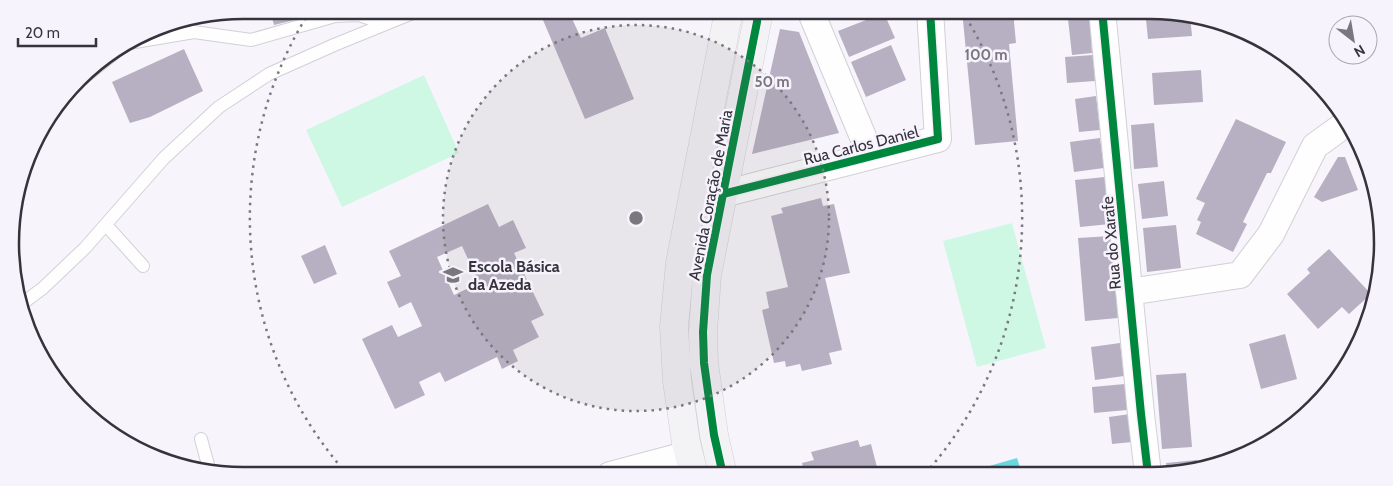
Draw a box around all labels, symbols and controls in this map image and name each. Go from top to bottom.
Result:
scale bar [18,15,95,47]
north arrow [1328,15,1378,65]
text: 20 m [25,24,60,42]
text: N [1351,41,1369,61]
text: 100 m [964,46,1008,64]
text: 50 m [754,73,790,91]
street label: Avenida Coração de Maria [685,108,736,282]
street label: Rua Carlos Daniel [802,122,921,169]
street label: Rua do Xarafe [1098,196,1125,290]
centre of rings [627,209,645,227]
place label: Escola Básica da Azeda [468,257,560,294]
school or university icon: Escola Básica da Azeda [442,264,464,286]

